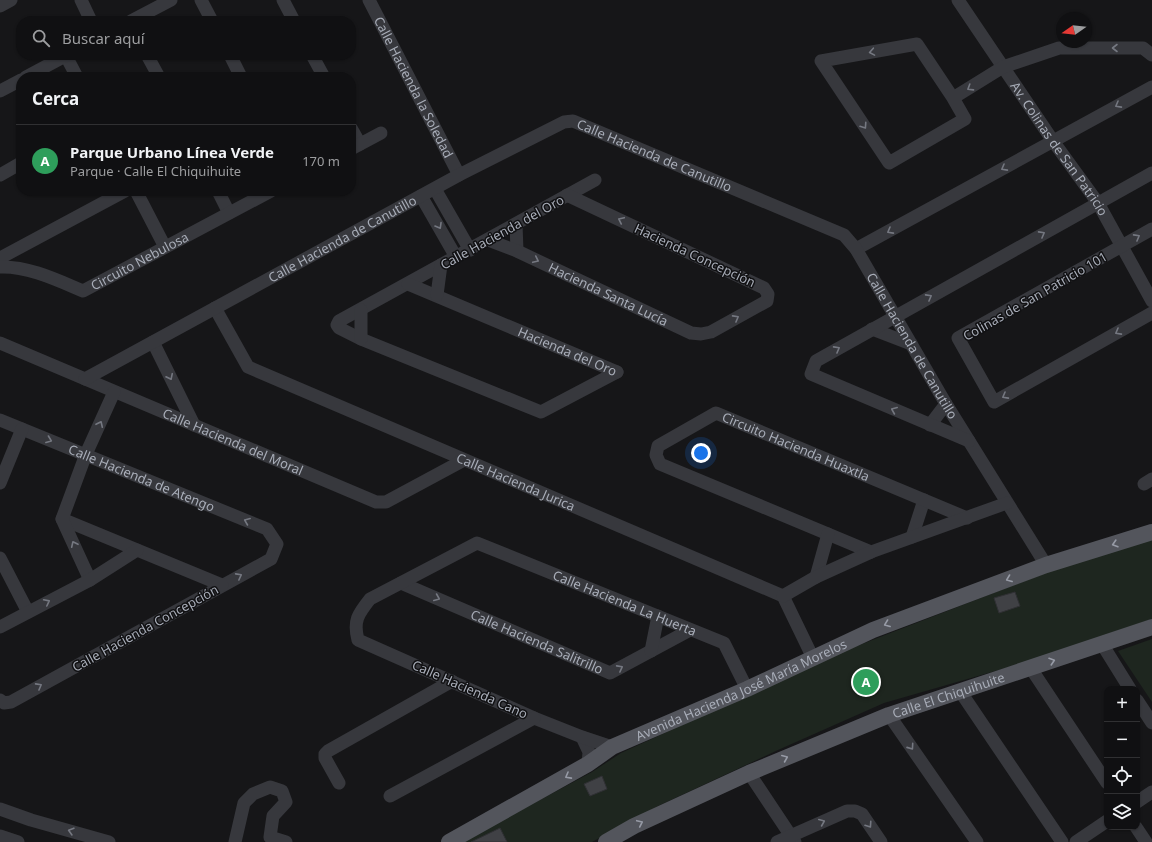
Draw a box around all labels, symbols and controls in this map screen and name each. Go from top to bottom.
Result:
north arrow [1056,12,1092,48]
street label: Calle Hacienda la Soledad [370,13,458,161]
search box [16,16,356,60]
icon: search [30,27,52,49]
text: Buscar aquí [62,28,145,48]
one-way arrow [1112,44,1118,52]
one-way arrow [869,47,875,56]
street label: Av. Colinas de San Patricio [1006,78,1112,219]
one-way arrow [967,83,974,90]
text: Cerca [32,87,79,110]
one-way arrow [1115,101,1122,108]
street label: Calle Hacienda de Canutillo [574,115,735,196]
one-way arrow [859,121,866,128]
text: Parque Urbano Línea Verde [70,142,274,162]
text: A [41,152,50,170]
text: 170 m [302,152,340,170]
text: Parque · Calle El Chiquihuite [70,162,241,180]
one-way arrow [1001,163,1008,171]
street label: Calle Hacienda del Oro [437,190,567,273]
street label: Calle Hacienda de Canutillo [265,191,420,286]
one-way arrow [618,217,625,225]
street label: Hacienda Concepción [632,219,758,291]
one-way arrow [434,222,441,229]
one-way arrow [887,226,894,233]
street label: Circuito Nebulosa [87,228,191,294]
one-way arrow [1038,232,1045,239]
one-way arrow [1133,234,1140,242]
street label: Colinas de San Patricio 101 [959,247,1111,345]
one-way arrow [532,255,540,263]
street label: Hacienda Santa Lucía [546,258,671,330]
street label: Calle Hacienda de Canutillo [863,269,962,422]
one-way arrow [924,295,932,302]
one-way arrow [732,315,739,322]
street label: Hacienda del Oro [515,322,620,380]
one-way arrow [1115,328,1122,335]
one-way arrow [833,346,840,353]
one-way arrow [165,373,173,380]
one-way arrow [1002,391,1009,398]
street label: Calle Hacienda del Moral [160,404,306,479]
one-way arrow [891,406,898,414]
street label: Circuito Hacienda Huaxtla [719,408,872,485]
one-way arrow [95,421,103,428]
one-way arrow [45,435,52,443]
street label: Calle Hacienda de Atengo [66,440,218,516]
your location [691,443,711,463]
street label: Calle Hacienda Jurica [454,448,578,515]
one-way arrow [244,517,251,525]
one-way arrow [1111,539,1118,548]
one-way arrow [71,541,79,549]
street label: Calle Hacienda La Huerta [550,566,699,640]
one-way arrow [235,574,242,581]
one-way arrow [1006,574,1013,582]
street label: Calle Hacienda Concepción [69,580,221,676]
one-way arrow [434,594,441,602]
one-way arrow [43,599,50,607]
street label: Calle Hacienda Salitrillo [468,605,606,678]
one-way arrow [884,620,891,628]
street label: Avenida Hacienda José María Morelos [633,635,850,745]
street label: Calle Hacienda Cano [409,655,531,723]
one-way arrow [1048,657,1055,665]
one-way arrow [616,665,623,672]
pin: A [853,667,879,697]
street label: Calle El Chiquihuite [890,668,1007,722]
one-way arrow [35,684,42,691]
map controls [1104,686,1140,830]
button: + [1104,686,1140,722]
button: − [1104,722,1140,758]
one-way arrow [906,743,914,750]
one-way arrow [780,755,788,763]
button: locate [1104,758,1140,794]
one-way arrow [565,771,572,778]
button: layers [1104,794,1140,830]
one-way arrow [819,818,826,826]
one-way arrow [636,820,644,828]
one-way arrow [865,820,872,827]
one-way arrow [68,828,74,836]

